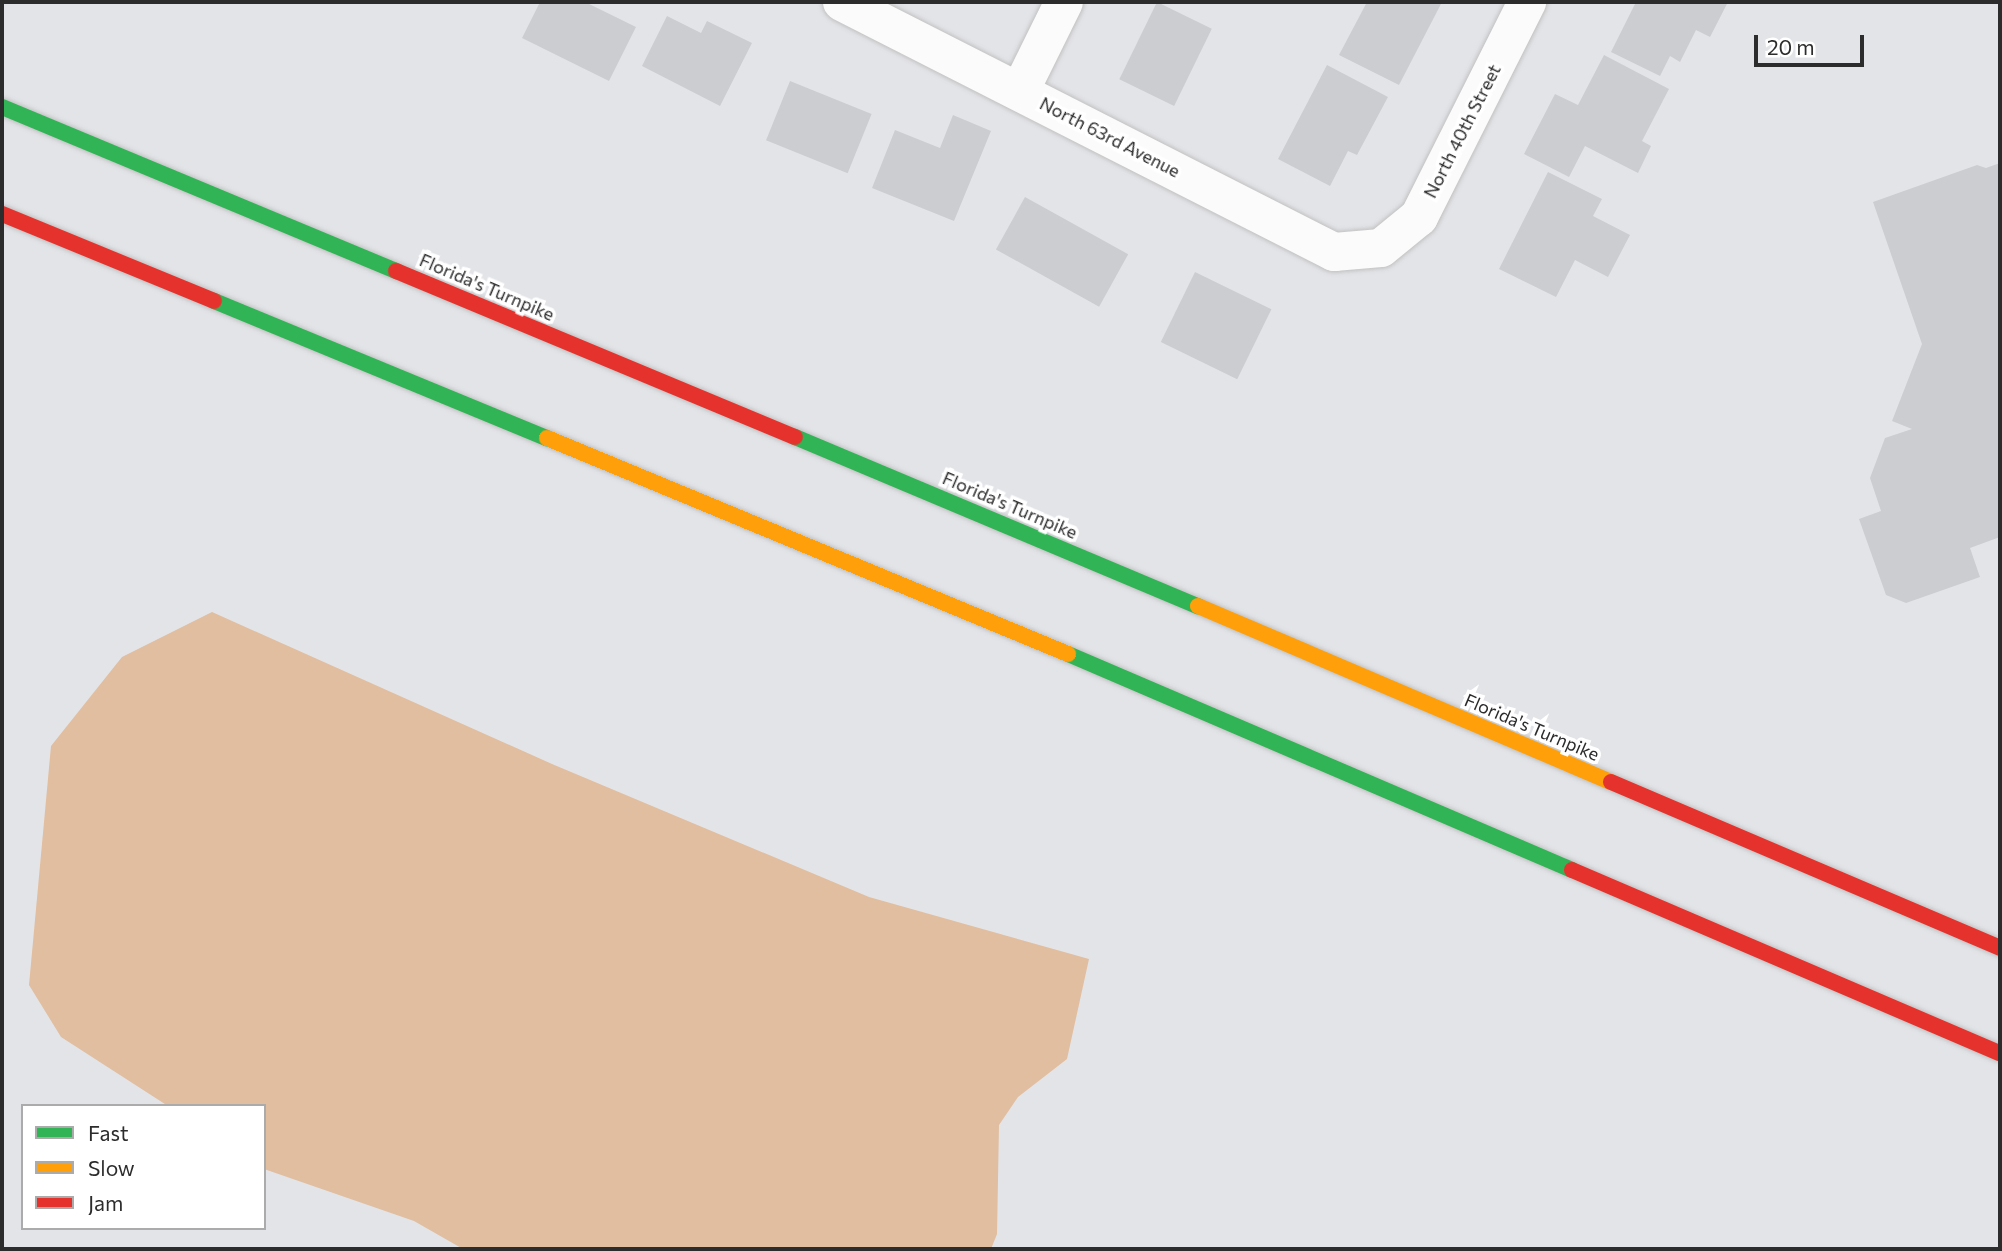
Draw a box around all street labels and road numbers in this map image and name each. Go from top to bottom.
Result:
street label: North 40th Street [1419,61,1505,201]
street label: North 63rd Avenue [1036,92,1184,182]
street label: Florida's Turnpike [416,249,558,325]
street label: Florida's Turnpike [939,467,1081,543]
street label: Florida's Turnpike [1461,689,1603,765]

